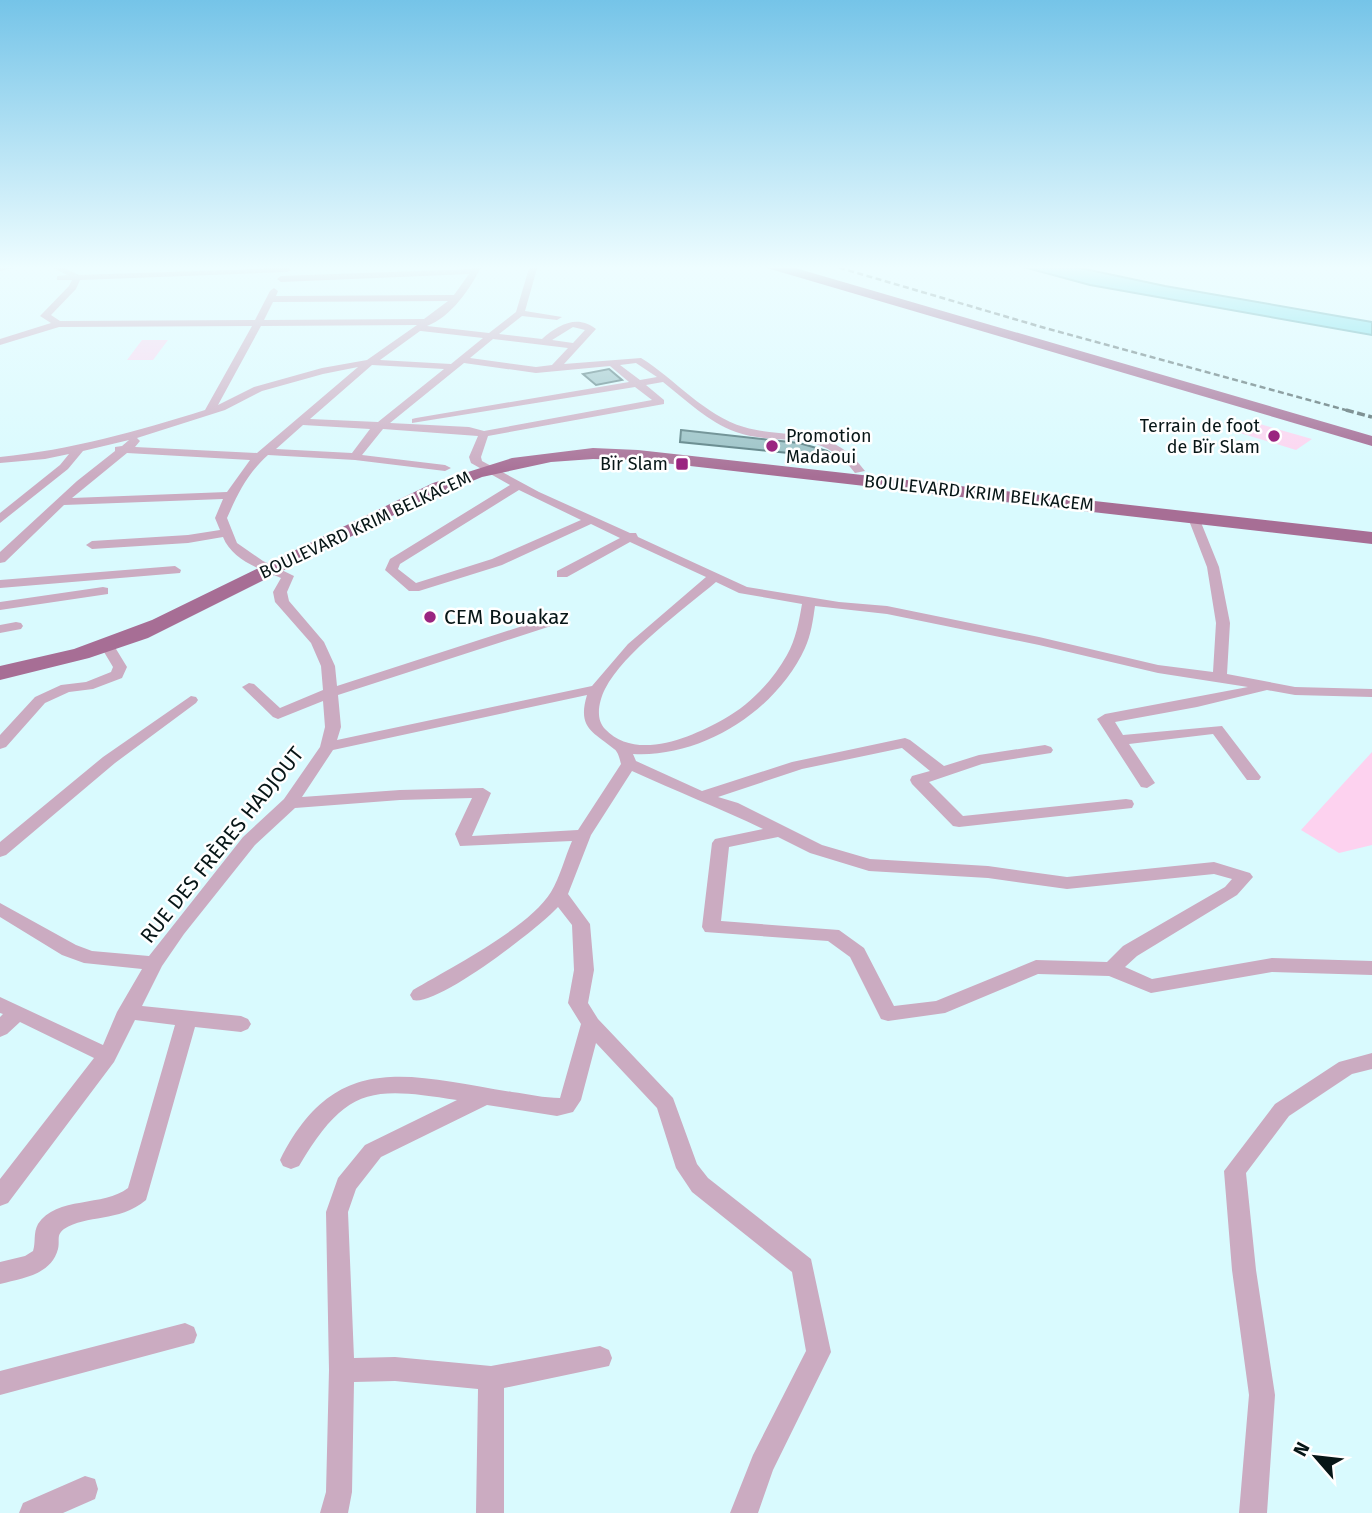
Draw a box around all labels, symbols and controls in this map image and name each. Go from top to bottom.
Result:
place label: Terrain de foot de Bïr Slam [1140,415,1260,458]
place label: Promotion Madaoui [786,425,872,468]
marker: Terrain de foot de Bïr Slam [1266,428,1282,444]
marker: Promotion Madaoui [764,438,780,454]
place label: Bïr Slam [600,453,668,475]
marker: Bïr Slam [674,456,690,472]
street label: BOULEVARD KRIM BELKACEM [256,466,474,584]
street label: BOULEVARD KRIM BELKACEM [863,470,1095,516]
place label: CEM Bouakaz [444,604,569,630]
marker: CEM Bouakaz [422,609,438,625]
street label: RUE DES FRÈRES HADJOUT [135,741,309,948]
north arrow [1281,1422,1351,1492]
text: N [1288,1438,1315,1460]

